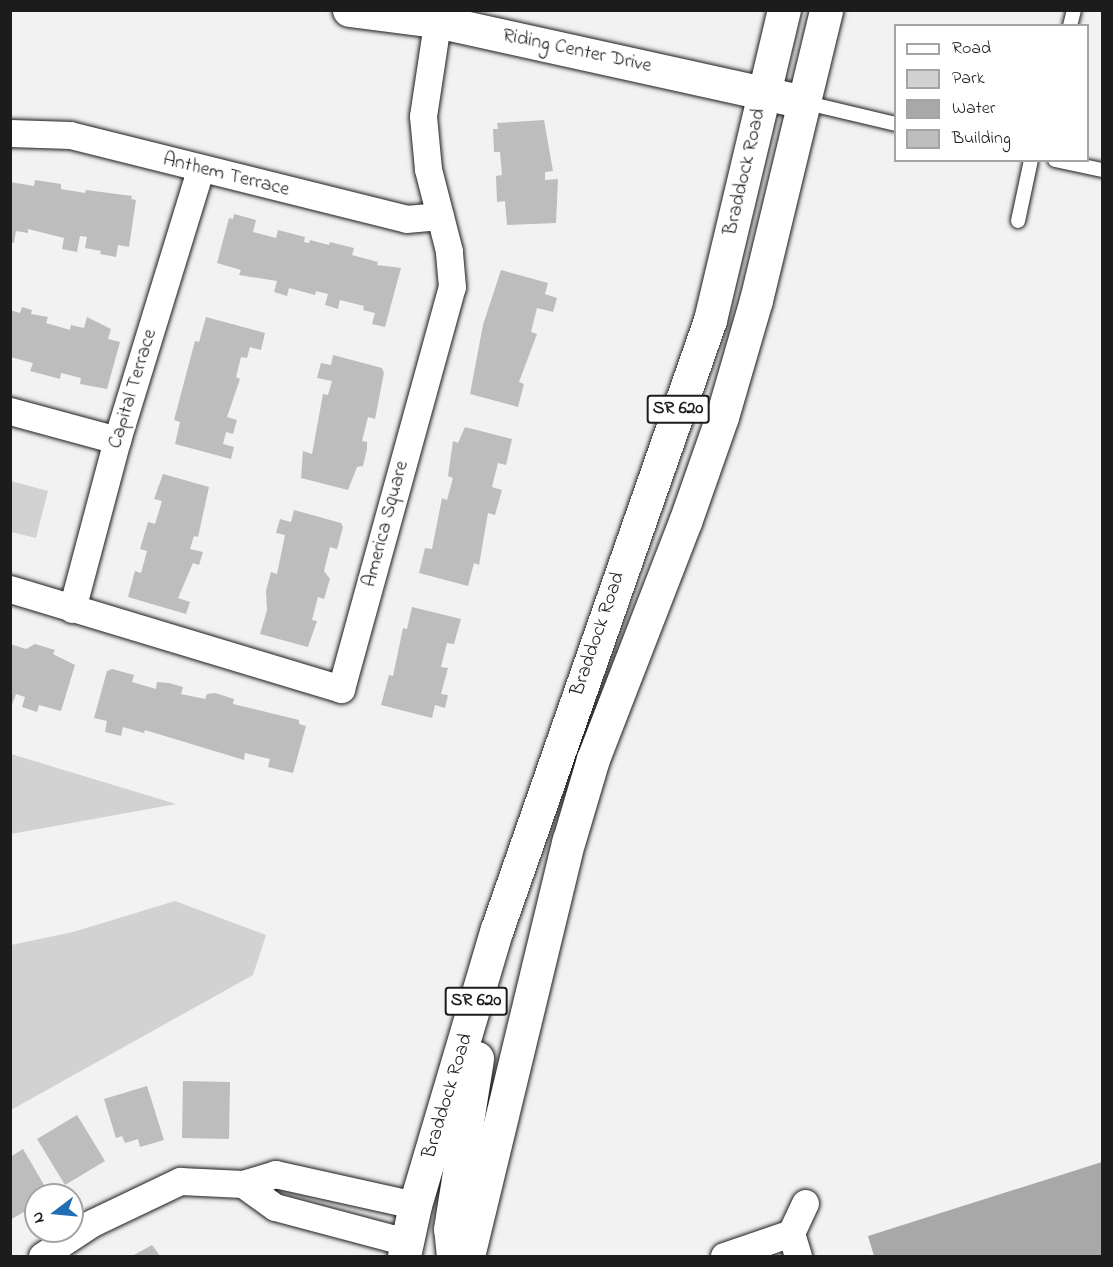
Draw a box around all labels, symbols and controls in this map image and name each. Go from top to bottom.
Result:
street label: Riding Center Drive [500,23,654,79]
legend [894,24,1089,162]
text: Road [952,36,991,62]
text: Park [952,66,985,92]
text: Water [952,96,995,122]
street label: Braddock Road [719,106,771,238]
text: Building [952,126,1011,152]
street label: Anthem Terrace [160,148,292,202]
street label: Capital Terrace [103,326,163,452]
road number: SR 620 [646,394,710,424]
street label: America Square [358,458,414,590]
street label: Braddock Road [566,569,630,699]
road number: SR 620 [444,986,508,1016]
street label: Braddock Road [418,1031,478,1161]
north arrow [24,1183,84,1243]
text: N [26,1209,52,1226]

